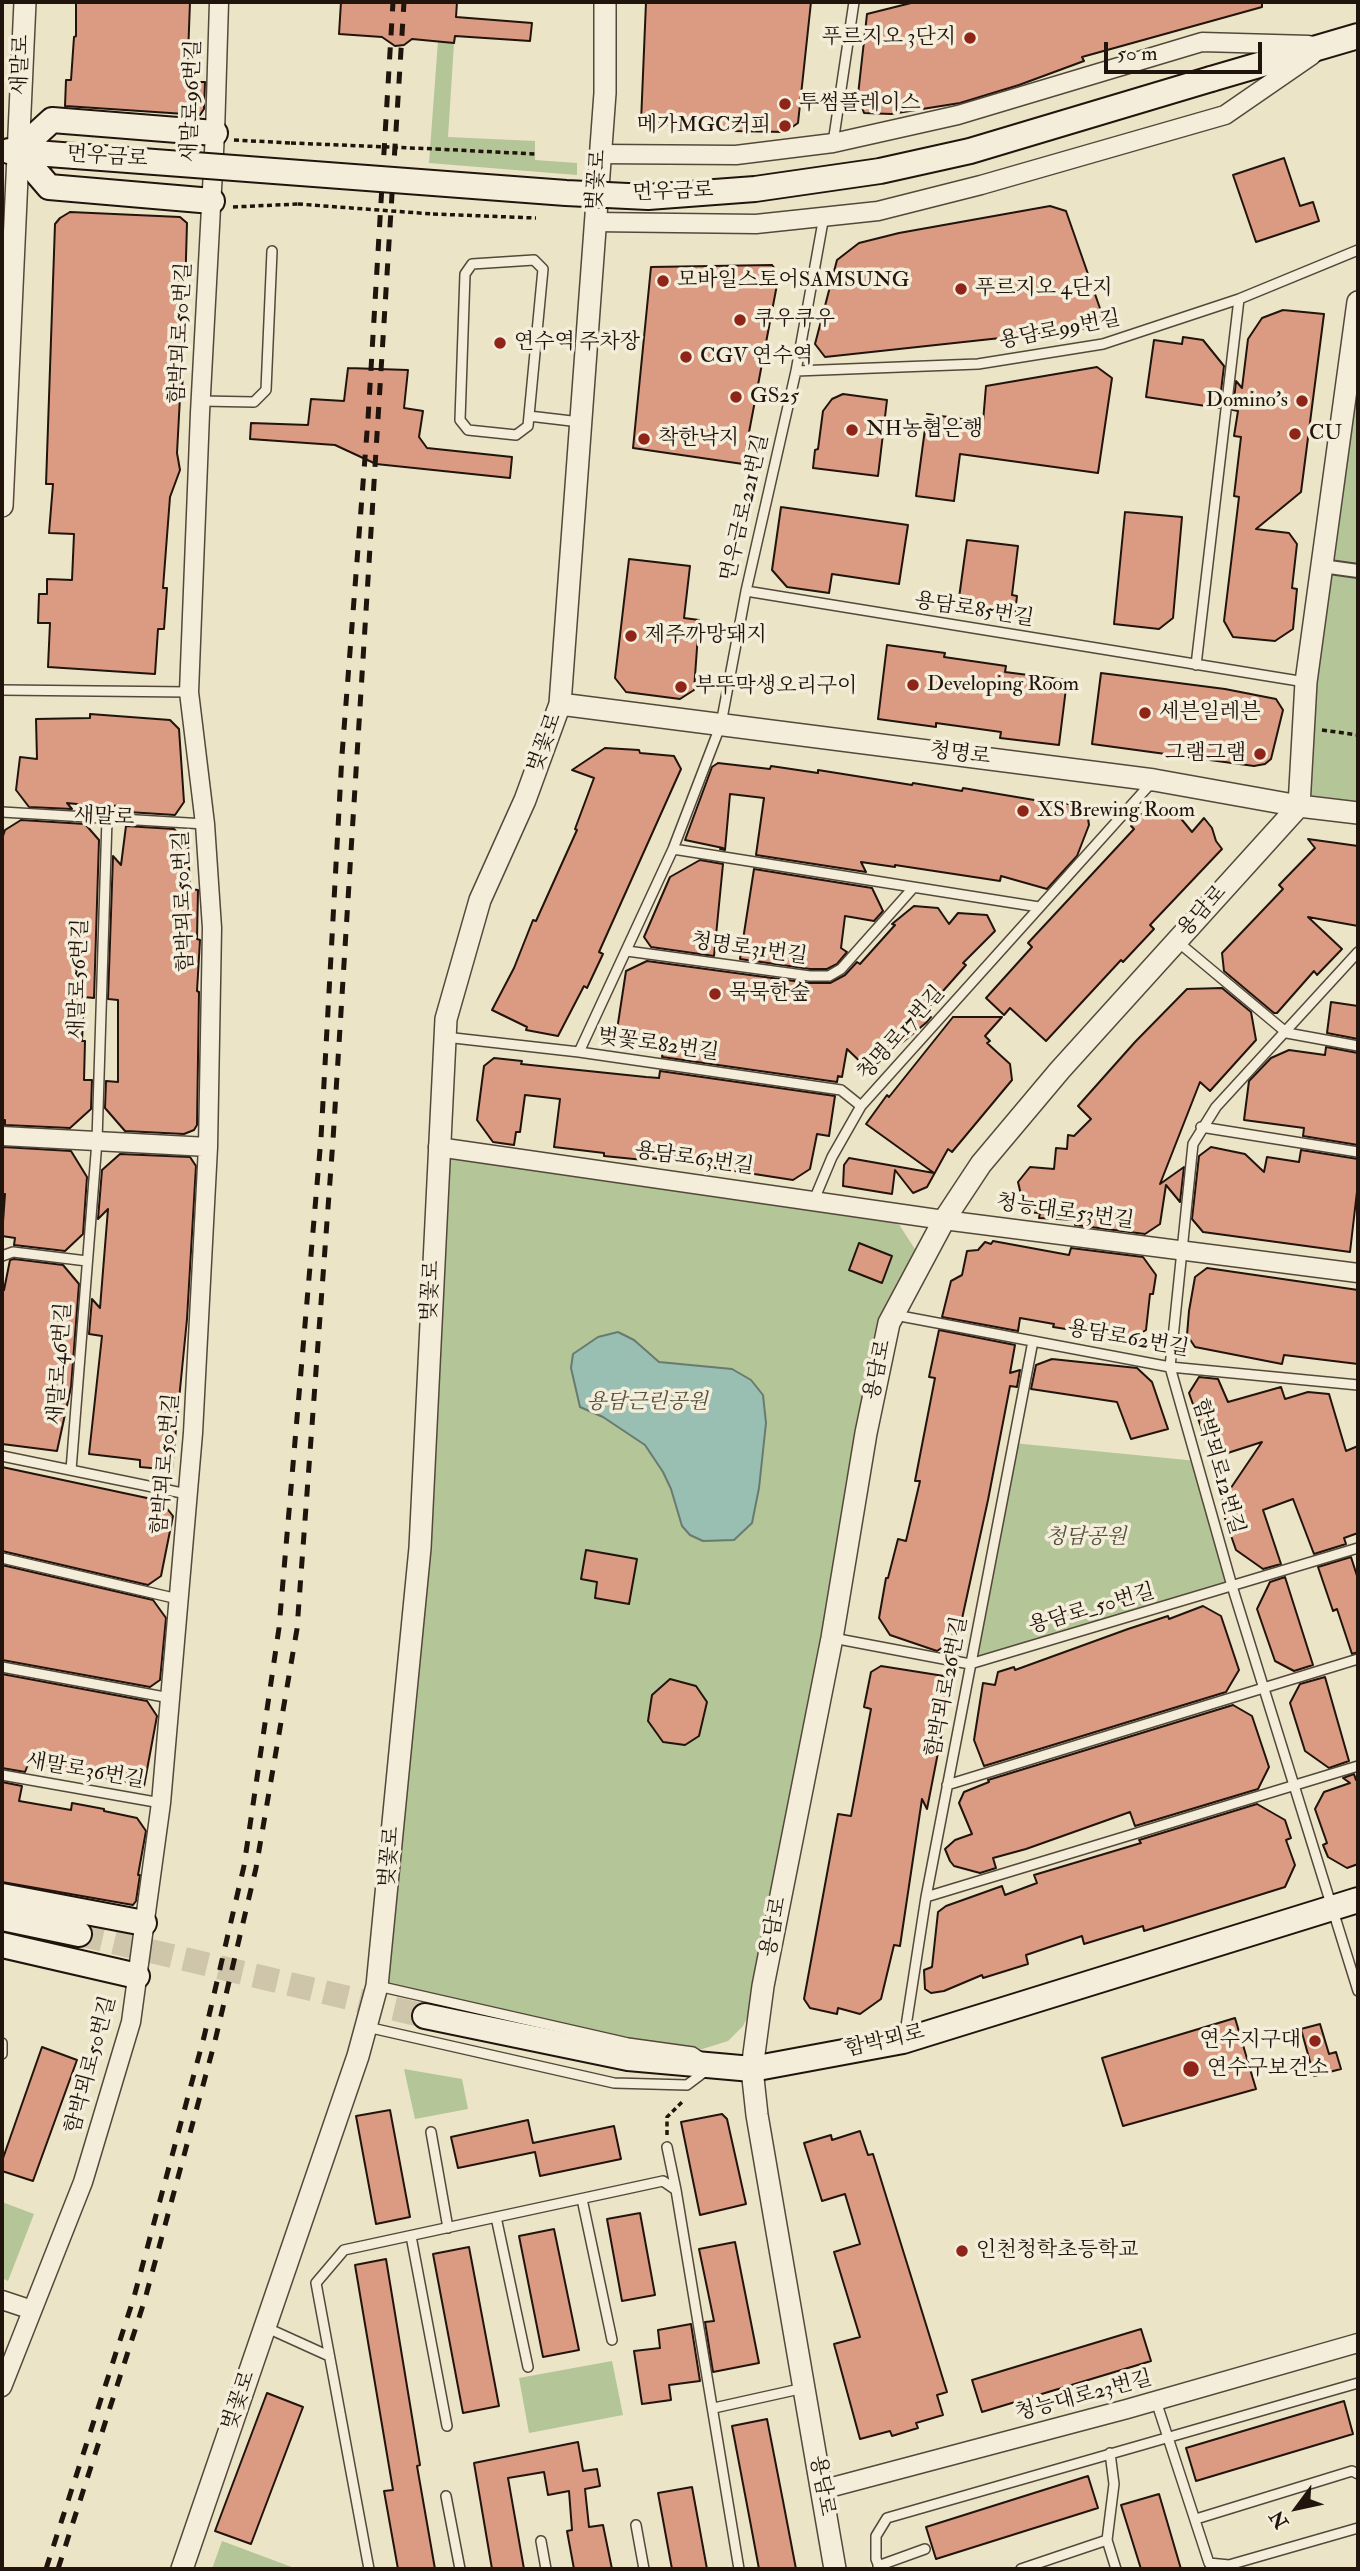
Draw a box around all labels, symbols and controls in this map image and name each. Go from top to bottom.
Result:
place label: 푸르지오 3단지 [822,25,956,51]
scale bar [1108,28,1266,72]
marker: 푸르지오 3단지 [962,30,978,46]
street label: 새말로 [8,34,36,96]
street label: 새말로96번길 [178,39,208,163]
text: 50 m [1117,40,1158,67]
place label: 투썸플레이스 [799,91,921,117]
marker: 투썸플레이스 [777,96,793,112]
place label: 메가MGC커피 [637,113,771,139]
marker: 메가MGC커피 [777,118,793,134]
street label: 먼우금로 [66,143,148,173]
street label: 벚꽃로 [583,149,613,211]
street label: 먼우금로 [632,179,714,207]
street label: 함박뫼로50번길 [166,262,198,404]
place label: 모바일스토어SAMSUNG [677,268,910,294]
marker: 모바일스토어SAMSUNG [655,273,671,289]
place label: 푸르지오 4단지 [975,276,1112,302]
marker: 푸르지오 4단지 [953,281,969,297]
place label: 쿠우쿠우 [754,307,835,333]
street label: 용담로99번길 [997,307,1123,355]
marker: 쿠우쿠우 [732,312,748,328]
place label: 연수역 주차장 [514,330,640,356]
marker: 연수역 주차장 [492,335,508,351]
place label: CGV 연수역 [700,344,813,370]
marker: CGV 연수역 [678,349,694,365]
place label: GS25 [750,384,799,410]
place label: Domino's [1206,388,1288,414]
marker: GS25 [728,389,744,405]
marker: Domino's [1294,393,1310,409]
place label: NH농협은행 [866,417,983,443]
place label: CU [1309,421,1342,447]
marker: NH농협은행 [844,422,860,438]
place label: 착한낙지 [658,426,739,452]
marker: CU [1287,426,1303,442]
marker: 착한낙지 [636,431,652,447]
street label: 먼우금로221번길 [717,432,775,584]
street label: 용담로85번길 [913,589,1035,633]
place label: 제주까망돼지 [645,623,767,649]
marker: 제주까망돼지 [623,628,639,644]
place label: Developing Room [927,672,1079,698]
place label: 부뚜막생오리구이 [695,674,857,700]
marker: Developing Room [905,677,921,693]
marker: 부뚜막생오리구이 [673,679,689,695]
place label: 세븐일레븐 [1159,700,1260,726]
marker: 세븐일레븐 [1137,705,1153,721]
street label: 벚꽃로 [524,710,568,776]
street label: 청명로 [928,739,992,771]
place label: 그램그램 [1165,741,1246,767]
marker: 그램그램 [1252,746,1268,762]
place label: XS Brewing Room [1037,798,1195,824]
marker: XS Brewing Room [1015,803,1031,819]
street label: 새말로 [73,804,135,832]
street label: 함박뫼로50번길 [170,830,200,972]
street label: 용담로 [1173,881,1233,943]
street label: 새말로56번길 [65,918,95,1040]
street label: 청명로31번길 [689,929,809,971]
place label: 묵묵한숲 [729,981,810,1007]
street label: 청명로17번길 [853,982,951,1086]
marker: 묵묵한숲 [707,986,723,1002]
street label: 벚꽃로82번길 [596,1025,720,1067]
street label: 용담로63번길 [633,1139,755,1181]
street label: 청능대로53번길 [994,1191,1136,1235]
street label: 벚꽃로 [418,1260,446,1322]
street label: 새말로46번길 [44,1302,78,1426]
street label: 용담로62번길 [1065,1317,1191,1363]
street label: 용담로 [860,1338,898,1402]
park label: 용담근린공원 [586,1390,708,1416]
street label: 함박뫼로50번길 [148,1392,186,1536]
street label: 함박뫼로12번길 [1186,1396,1248,1538]
park label: 청담공원 [1045,1525,1127,1551]
street label: 용담로_50번길 [1026,1580,1158,1640]
street label: 함박뫼로26번길 [922,1614,974,1760]
street label: 새말로36번길 [24,1749,146,1795]
street label: 벚꽃로 [376,1826,406,1888]
street label: 용담로 [757,1895,793,1959]
street label: 함박뫼로50번길 [62,1993,122,2137]
street label: 함박뫼로 [843,2021,927,2063]
place label: 연수지구대 [1200,2028,1301,2054]
marker: 연수지구대 [1307,2033,1323,2049]
place label: 연수구보건소 [1207,2056,1329,2082]
marker: 연수구보건소 [1181,2059,1201,2079]
place label: 인천청학초등학교 [976,2238,1138,2264]
marker: 인천청학초등학교 [954,2243,970,2259]
street label: 청능대로23번길 [1013,2367,1155,2427]
street label: 벚꽃로 [218,2368,262,2434]
street label: 용담로 [803,2454,839,2518]
north arrow [1262,2473,1332,2543]
text: N [1265,2506,1294,2533]

